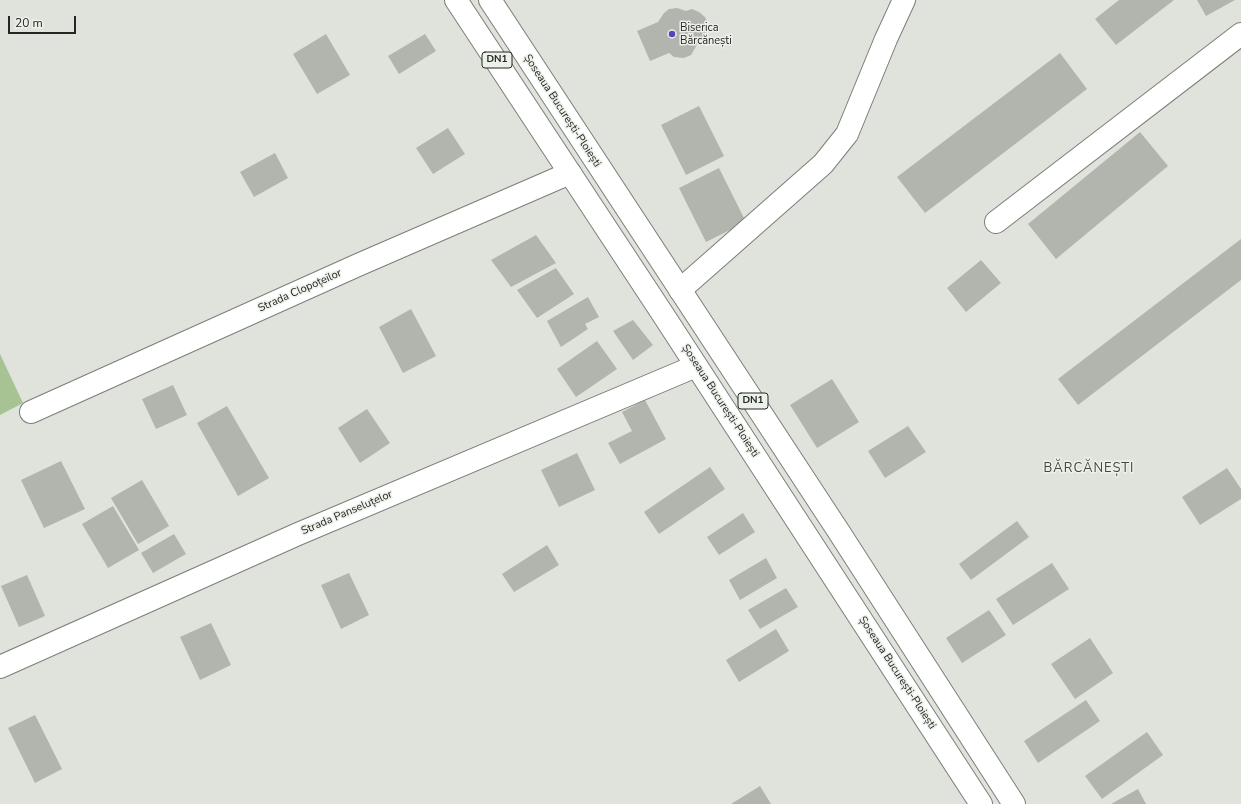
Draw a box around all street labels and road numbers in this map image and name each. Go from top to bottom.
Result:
road number: DN1 [482,52,512,68]
street label: Șoseaua București-Ploiești [521,52,603,170]
street label: Strada Clopoțeilor [256,267,344,315]
street label: Șoseaua București-Ploiești [679,342,761,460]
road number: DN1 [738,393,768,409]
street label: Strada Panseluțelor [299,488,395,538]
street label: Șoseaua București-Ploiești [856,614,938,732]

